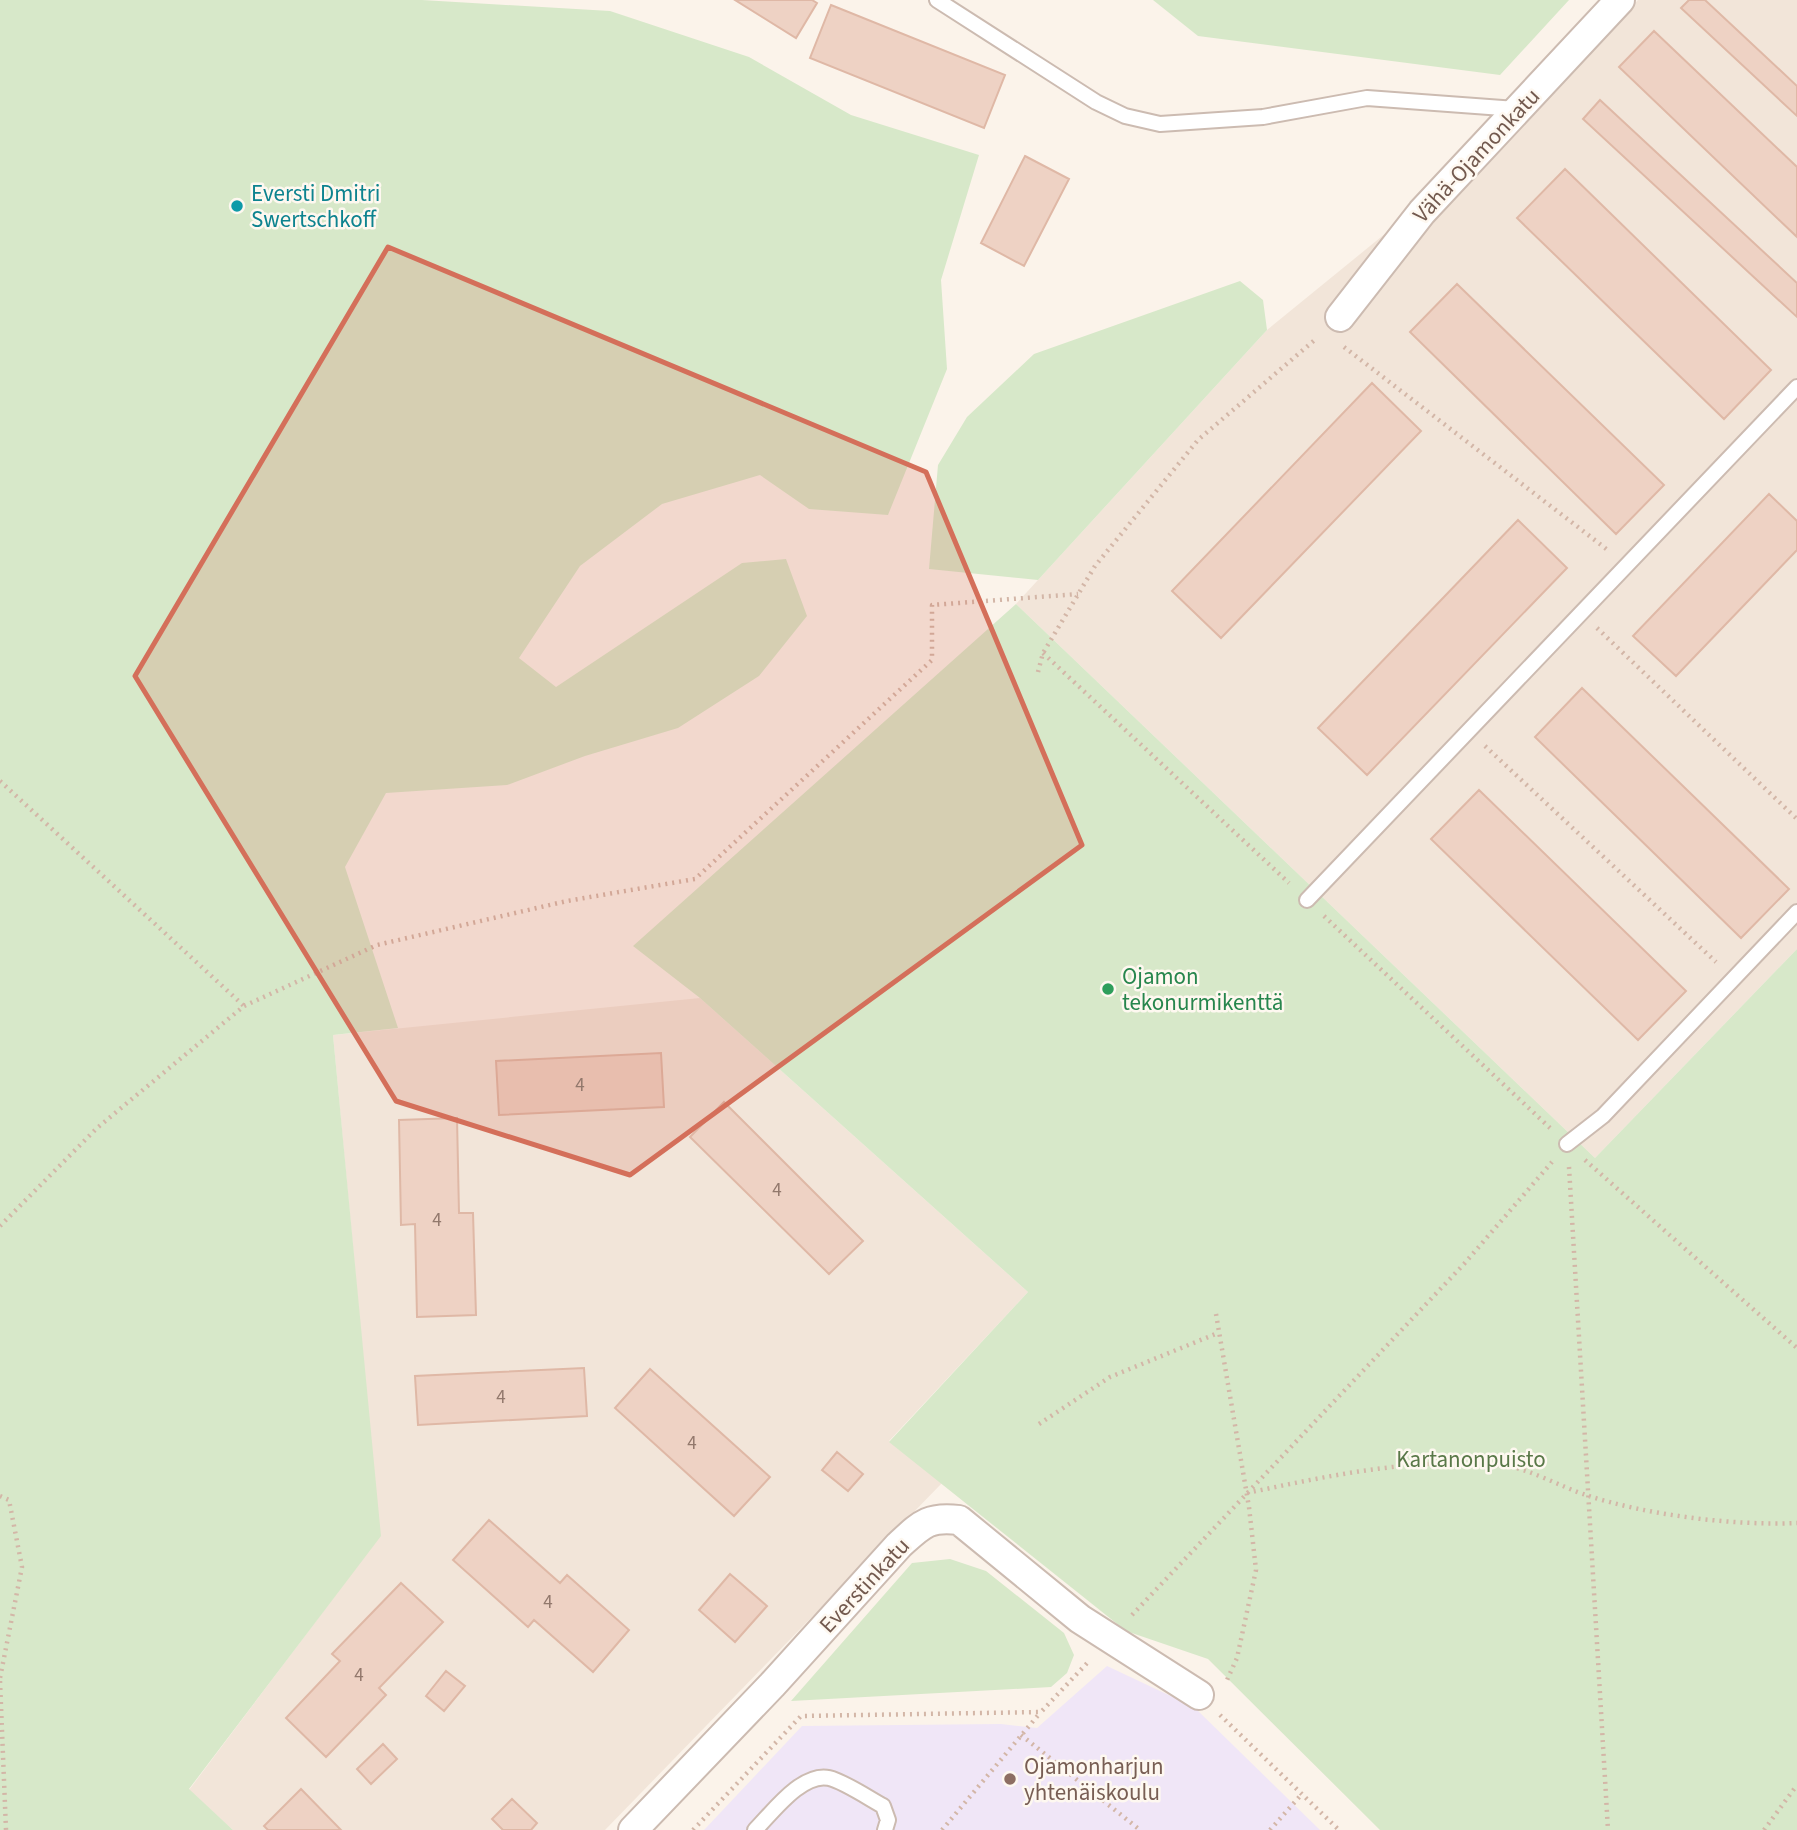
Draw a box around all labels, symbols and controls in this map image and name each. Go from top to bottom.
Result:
street label: Vähä-Ojamonkatu [1405,81,1548,230]
place label: Eversti Dmitri Swertschkoff [251,177,380,236]
marker: Eversti Dmitri Swertschkoff [229,198,245,214]
place label: Ojamon tekonurmikenttä [1122,960,1283,1019]
marker: Ojamon tekonurmikenttä [1100,981,1116,997]
house number: 4 [575,1072,585,1099]
house number: 4 [772,1177,782,1204]
house number: 4 [432,1207,442,1234]
house number: 4 [496,1384,506,1411]
house number: 4 [687,1430,697,1457]
park label: Kartanonpuisto [1396,1443,1546,1476]
street label: Everstinkatu [811,1530,917,1640]
house number: 4 [543,1589,553,1616]
house number: 4 [354,1662,364,1689]
place label: Ojamonharjun yhtenäiskoulu [1024,1750,1164,1809]
marker: Ojamonharjun yhtenäiskoulu [1002,1771,1018,1787]

